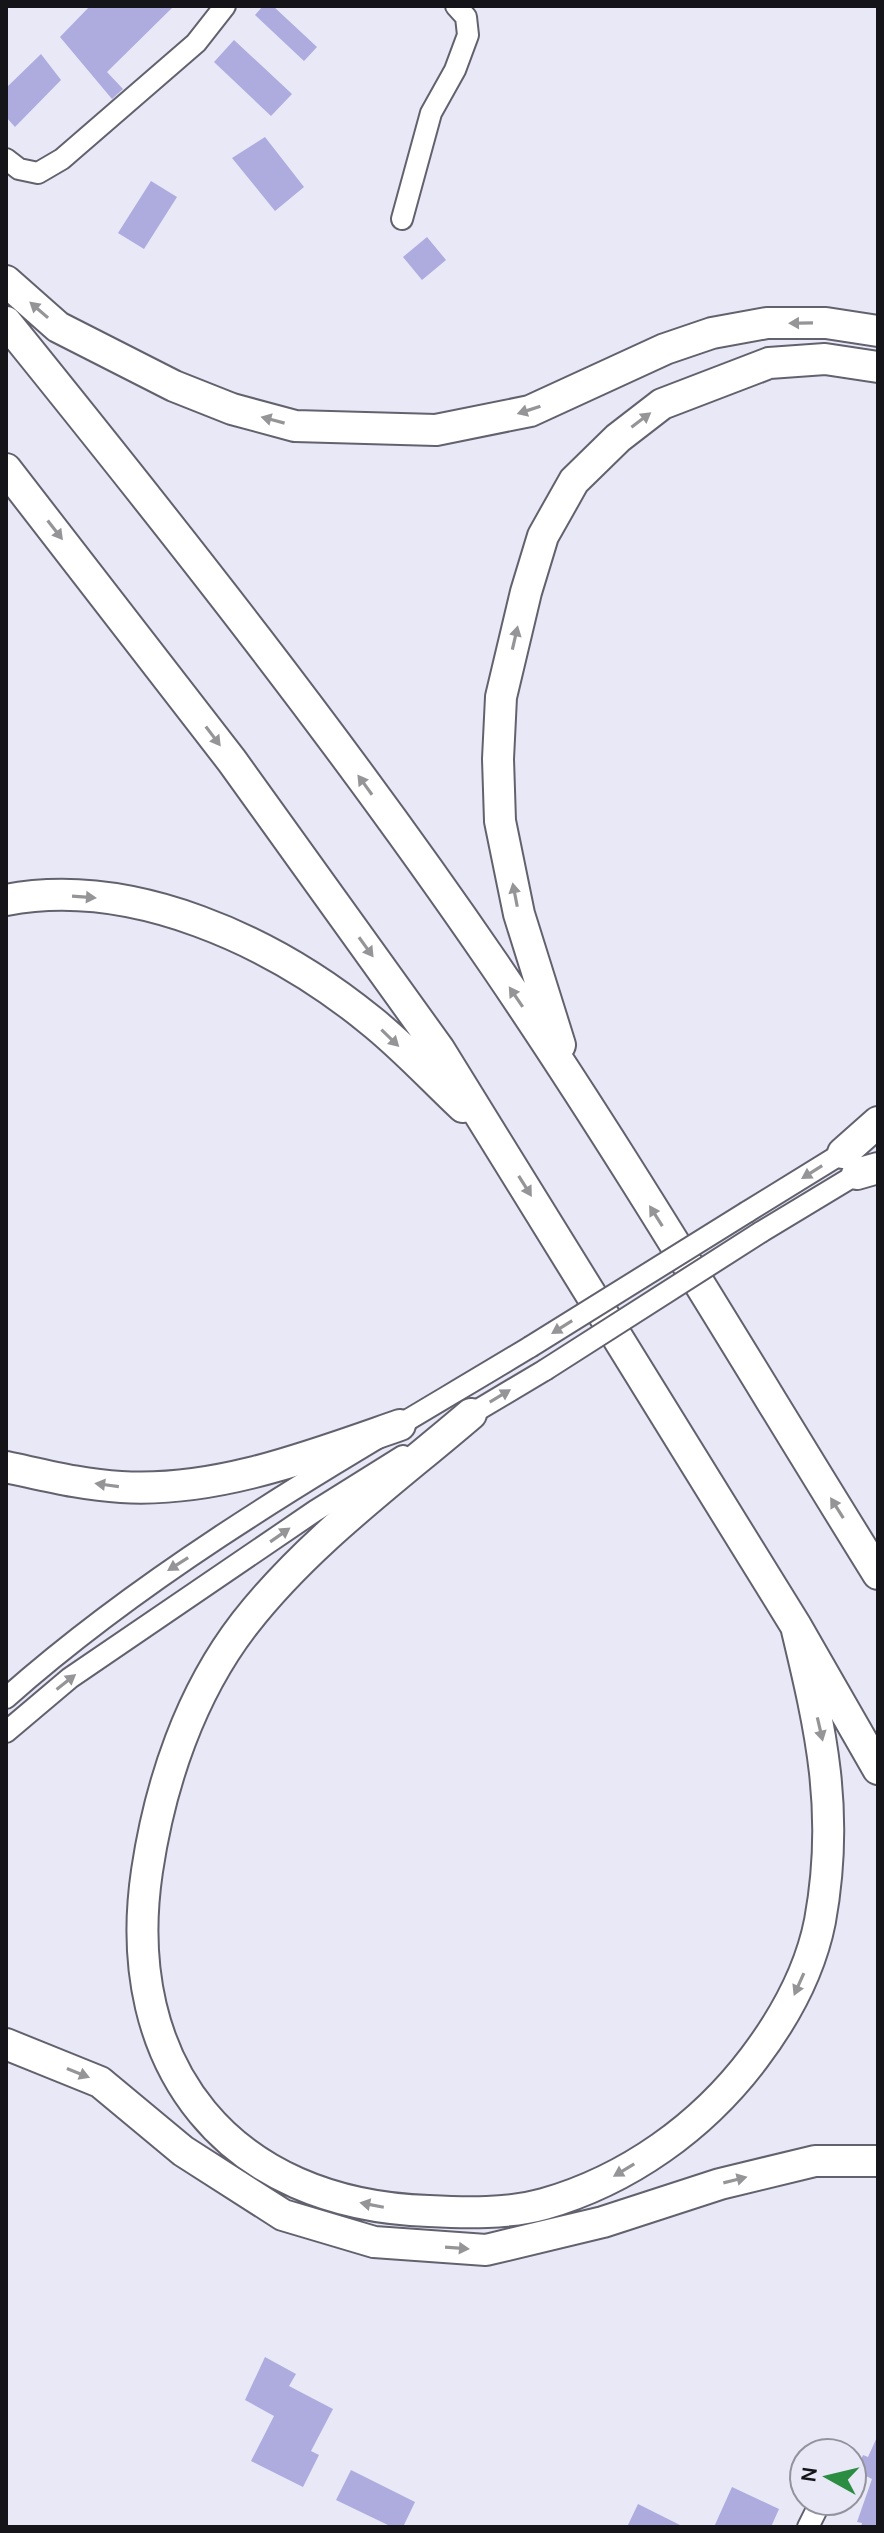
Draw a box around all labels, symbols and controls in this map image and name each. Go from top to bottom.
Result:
one-way arrow [29,301,48,319]
one-way arrow [788,317,813,329]
one-way arrow [517,404,541,416]
one-way arrow [631,412,651,428]
one-way arrow [260,413,285,425]
one-way arrow [46,520,63,540]
one-way arrow [509,626,522,651]
one-way arrow [205,726,221,747]
one-way arrow [358,774,374,795]
one-way arrow [508,882,521,907]
one-way arrow [72,890,97,903]
one-way arrow [357,937,373,957]
one-way arrow [509,986,524,1007]
one-way arrow [380,1029,399,1047]
one-way arrow [801,1165,823,1179]
one-way arrow [518,1176,533,1197]
one-way arrow [649,1205,663,1227]
one-way arrow [551,1320,572,1335]
one-way arrow [489,1390,511,1404]
one-way arrow [94,1478,119,1491]
one-way arrow [830,1497,844,1519]
one-way arrow [270,1528,291,1543]
one-way arrow [167,1556,189,1570]
one-way arrow [56,1674,76,1690]
one-way arrow [814,1717,827,1742]
one-way arrow [792,1973,806,1996]
one-way arrow [66,2067,90,2080]
one-way arrow [613,2163,635,2177]
one-way arrow [722,2173,747,2186]
one-way arrow [360,2198,385,2211]
one-way arrow [445,2242,470,2255]
north arrow [788,2437,868,2517]
text: N [795,2465,823,2484]

